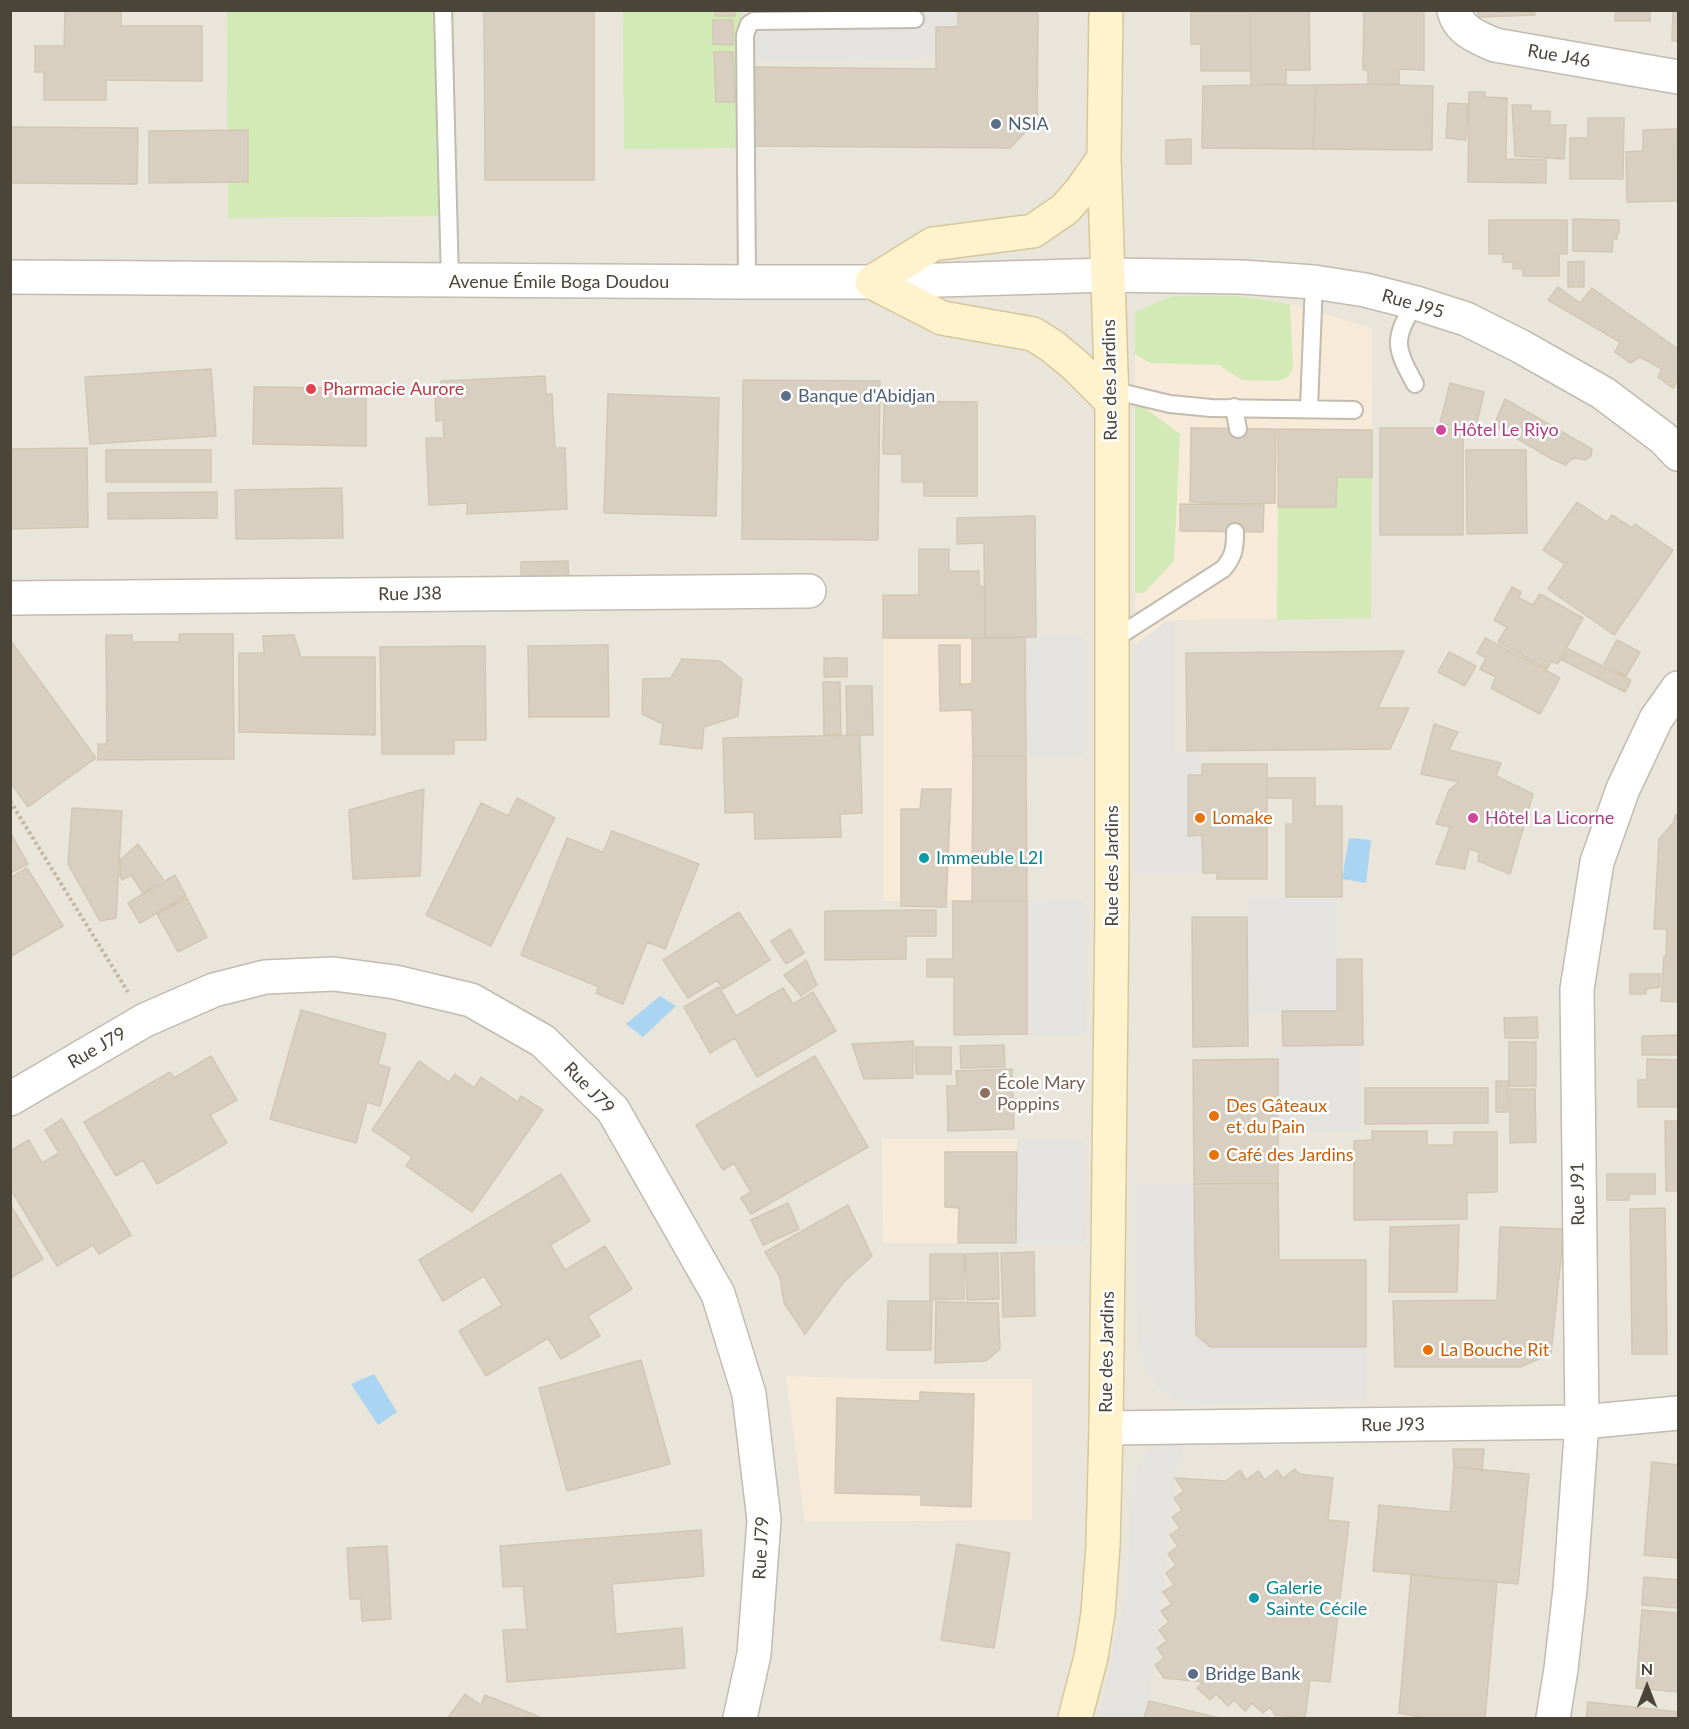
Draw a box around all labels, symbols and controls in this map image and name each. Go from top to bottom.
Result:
street label: Rue J46 [1526,40,1592,72]
place label: NSIA [1008,113,1049,135]
marker: NSIA [989,117,1003,131]
street label: Avenue Émile Boga Doudou [449,271,669,293]
street label: Rue J95 [1379,285,1447,323]
street label: Rue des Jardins [1098,319,1122,441]
place label: Pharmacie Aurore [323,378,464,400]
marker: Pharmacie Aurore [304,382,318,396]
place label: Banque d'Abidjan [798,385,935,407]
marker: Banque d'Abidjan [779,389,793,403]
place label: Hôtel Le Riyo [1453,419,1559,441]
marker: Hôtel Le Riyo [1434,423,1448,437]
street label: Rue J38 [378,583,442,605]
street label: Rue des Jardins [1101,805,1123,927]
place label: Lomake [1212,807,1273,829]
place label: Hôtel La Licorne [1485,807,1614,829]
marker: Lomake [1193,811,1207,825]
marker: Hôtel La Licorne [1466,811,1480,825]
place label: Immeuble L2I [936,847,1043,869]
marker: Immeuble L2I [917,851,931,865]
street label: Rue J79 [64,1023,130,1073]
street label: Rue J79 [559,1058,619,1118]
place label: École Mary Poppins [997,1072,1085,1114]
marker: École Mary Poppins [978,1086,992,1100]
place label: Des Gâteaux et du Pain [1226,1095,1327,1138]
marker: Des Gâteaux et du Pain [1207,1109,1221,1123]
place label: Café des Jardins [1226,1144,1354,1166]
marker: Café des Jardins [1207,1148,1221,1162]
street label: Rue J91 [1567,1162,1589,1226]
street label: Rue des Jardins [1095,1291,1119,1413]
place label: La Bouche Rit [1440,1339,1549,1361]
marker: La Bouche Rit [1421,1343,1435,1357]
street label: Rue J93 [1361,1414,1425,1436]
street label: Rue J79 [749,1516,773,1580]
place label: Galerie Sainte Cécile [1266,1577,1367,1620]
marker: Galerie Sainte Cécile [1247,1591,1261,1605]
north arrow [1617,1657,1677,1717]
text: N [1641,1659,1653,1678]
place label: Bridge Bank [1205,1663,1300,1685]
marker: Bridge Bank [1186,1667,1200,1681]

